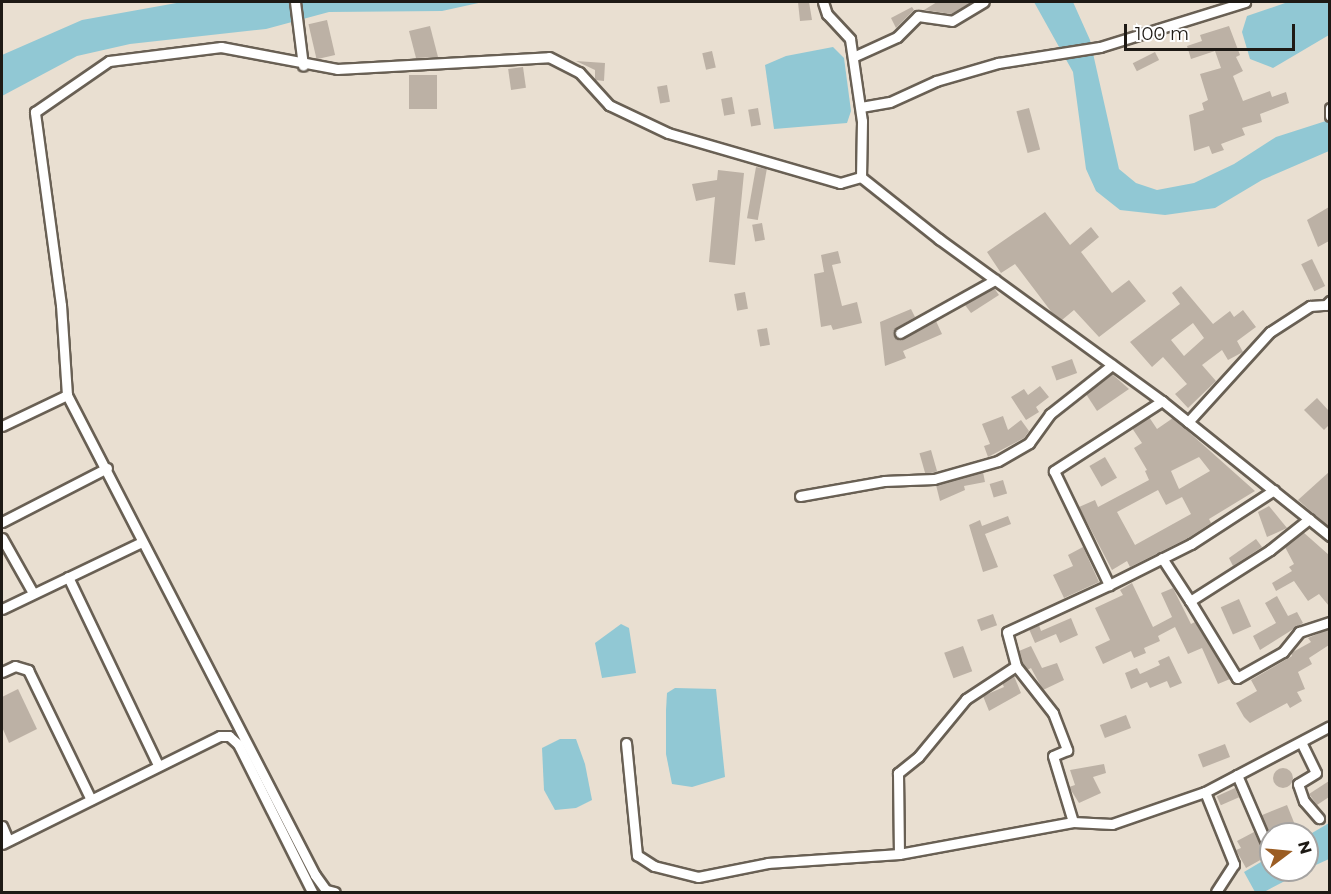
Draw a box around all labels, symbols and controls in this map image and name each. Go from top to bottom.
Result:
scale bar [1127,12,1298,50]
text: 100 m [1135,23,1189,45]
north arrow [1259,822,1319,882]
text: N [1294,839,1316,856]

